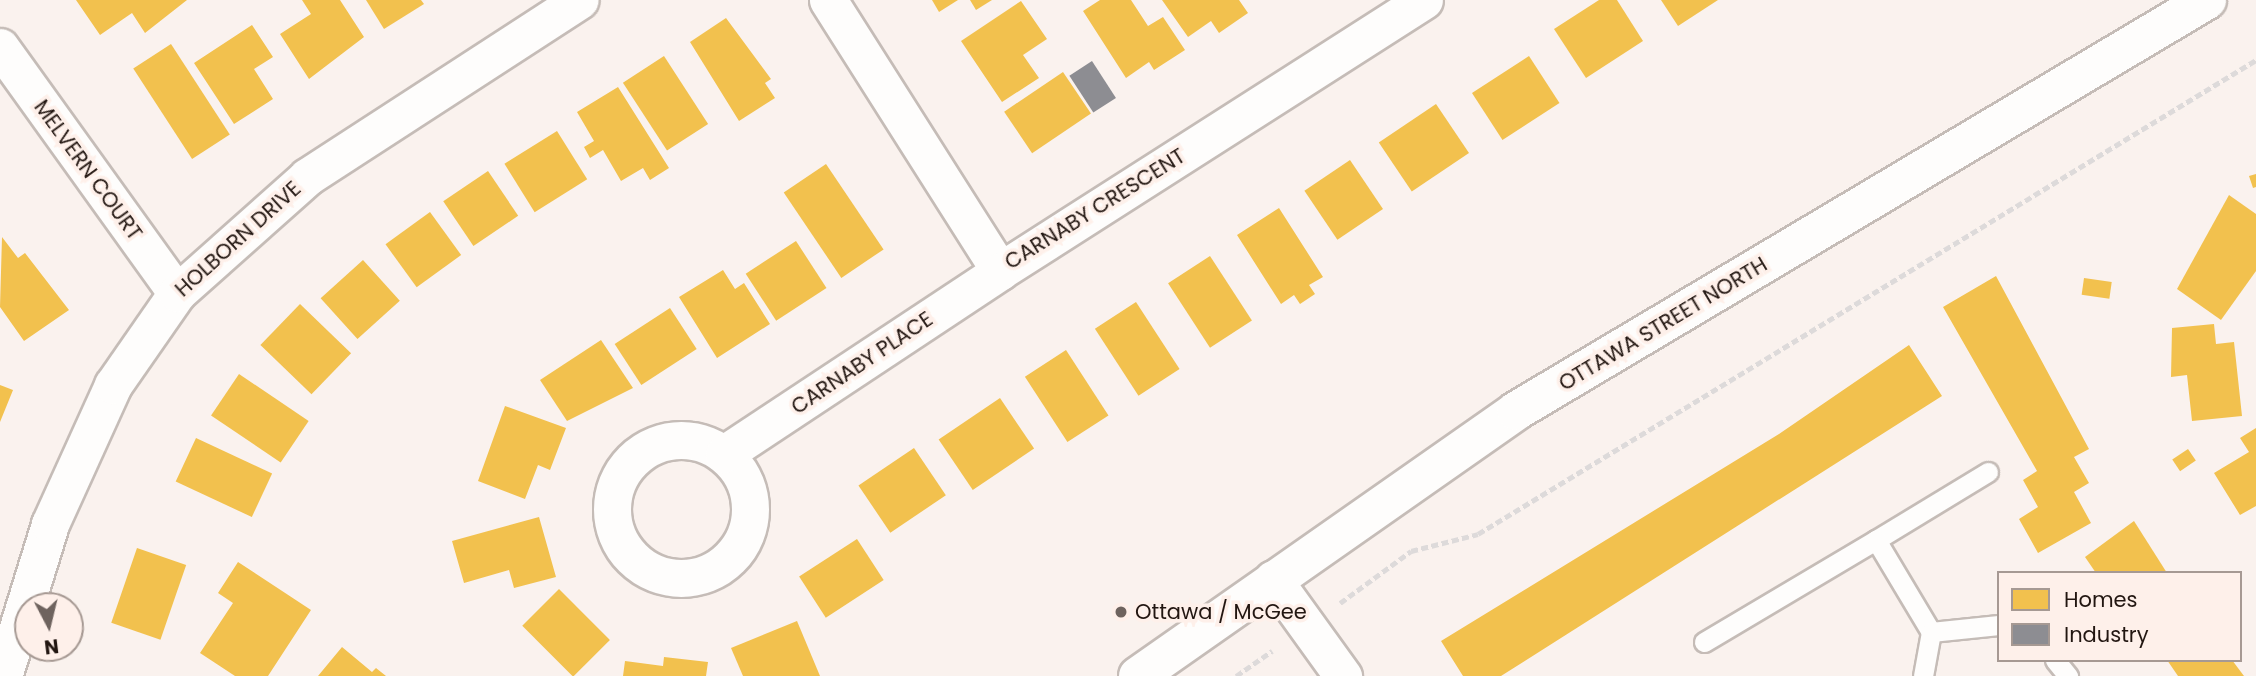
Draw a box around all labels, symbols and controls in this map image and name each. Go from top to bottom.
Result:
street label: MELVERN COURT [29,95,147,245]
street label: CARNABY CRESCENT [1000,143,1190,275]
street label: HOLBORN DRIVE [170,176,306,302]
street label: OTTAWA STREET NORTH [1554,252,1772,396]
street label: CARNABY PLACE [786,306,938,420]
legend [1997,571,2242,662]
text: Homes [2064,585,2138,614]
north arrow [14,592,84,662]
place label: Ottawa / McGee [1135,599,1307,625]
marker: Ottawa / McGee [1113,604,1129,620]
text: Industry [2064,620,2149,649]
text: N [43,632,60,661]

